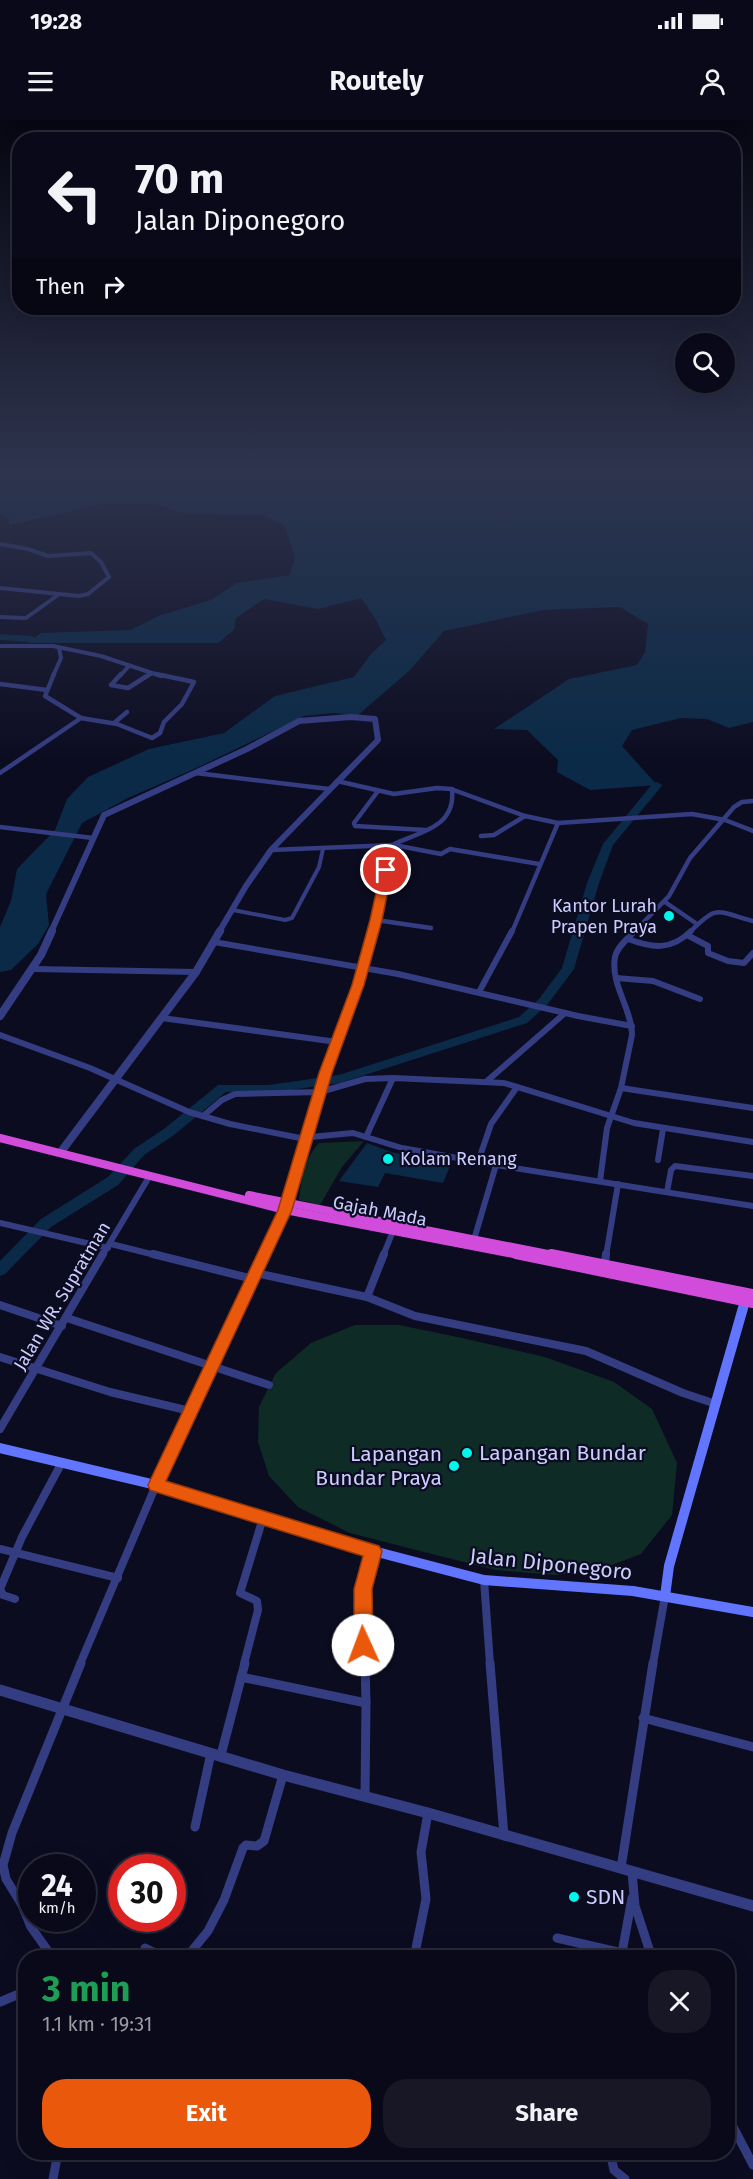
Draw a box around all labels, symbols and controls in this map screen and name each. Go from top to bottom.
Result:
text: 19:28 [30,8,82,35]
icon: menu [24,65,57,98]
text: Routely [329,65,424,97]
icon: person [696,65,729,98]
text: 70 m [135,154,224,204]
icon: left [36,156,114,234]
text: Jalan Diponegoro [135,205,345,237]
icon: right [97,270,130,303]
text: Then [36,273,85,300]
map controls [675,333,735,393]
button: search [675,333,735,393]
pin [360,844,411,895]
icon: arrive [369,853,402,886]
place label: Kantor Lurah Prapen Praya [551,895,657,938]
marker: Kantor Lurah Prapen Praya [662,909,676,923]
place label: Kolam Renang [400,1148,517,1170]
marker: Kolam Renang [381,1152,395,1166]
street label: Gajah Mada [331,1191,429,1231]
street label: Jalan WR. Supratman [9,1218,115,1374]
place label: Lapangan Bundar [479,1440,646,1466]
place label: Lapangan Bundar Praya [315,1441,442,1491]
marker: Lapangan Bundar [460,1446,474,1460]
marker: Lapangan Bundar Praya [447,1459,461,1473]
street label: Jalan Diponegoro [468,1543,634,1585]
position arrow [331,1613,395,1677]
speed limit sign: 30 [108,1854,186,1932]
text: 24 [41,1868,73,1904]
place label: SDN [586,1884,625,1910]
marker: SDN [567,1890,581,1904]
text: km/h [38,1899,76,1917]
text: 3 min [42,1967,131,2011]
button: close [648,1970,711,2033]
text: 1.1 km · 19:31 [42,2012,152,2036]
button: Exit [42,2079,371,2148]
button: Share [383,2079,711,2148]

